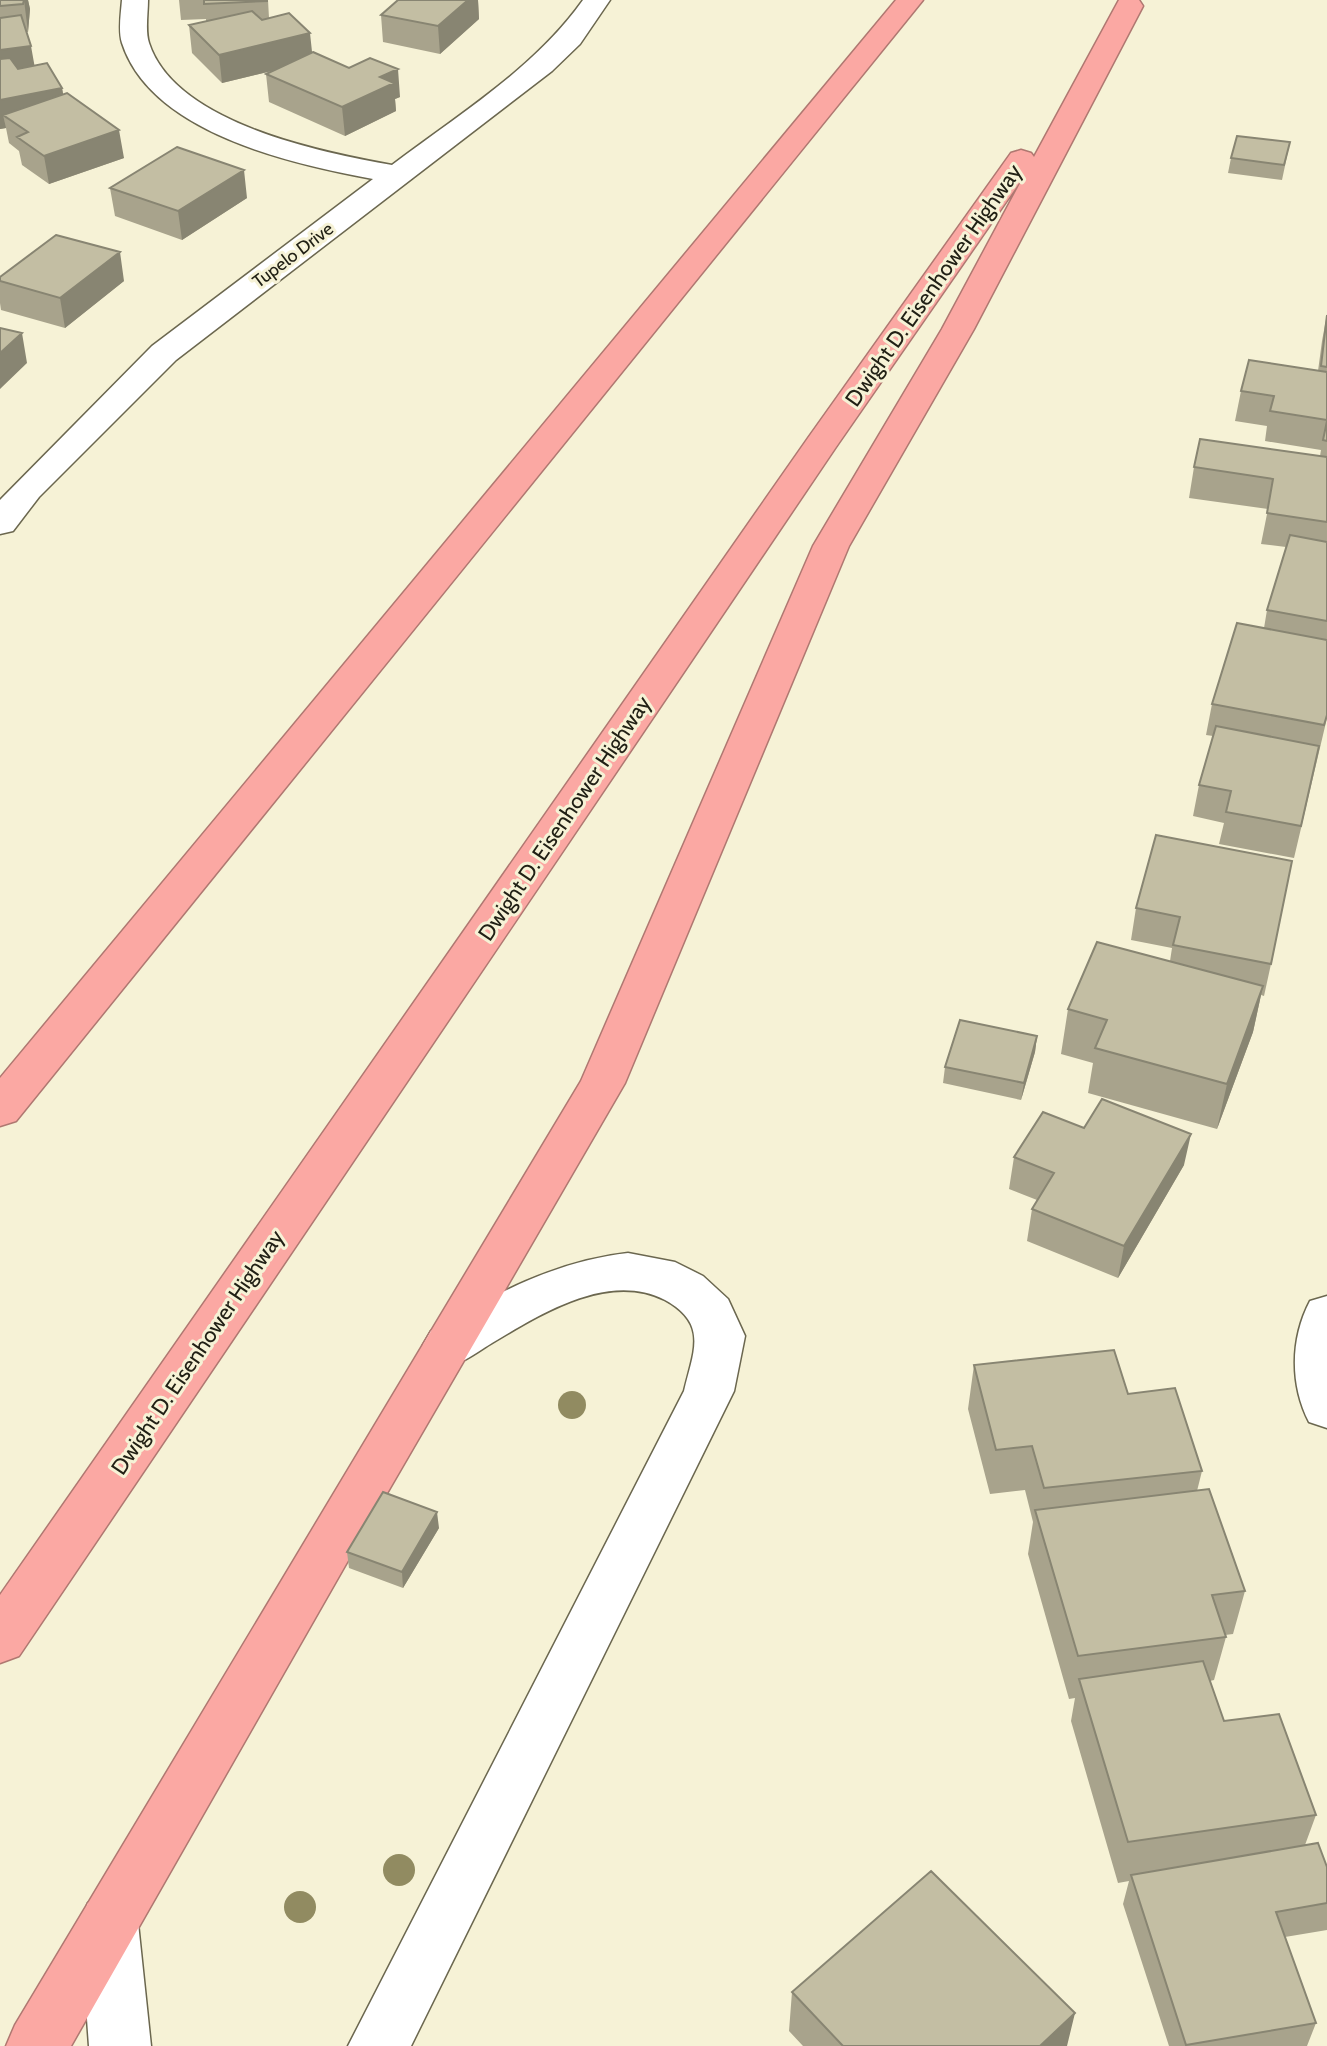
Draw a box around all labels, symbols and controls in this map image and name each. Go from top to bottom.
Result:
street label: Dwight D. Eisenhower Highway [839,159,1028,412]
street label: Tupelo Drive [248,218,338,292]
street label: Dwight D. Eisenhower Highway [472,691,657,946]
street label: Dwight D. Eisenhower Highway [105,1225,290,1480]

